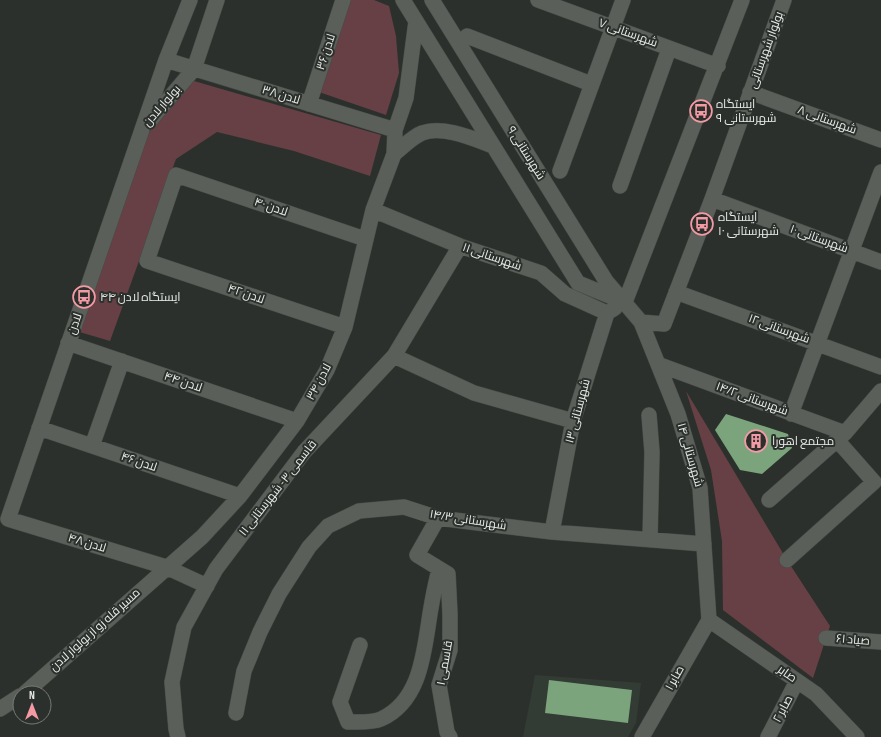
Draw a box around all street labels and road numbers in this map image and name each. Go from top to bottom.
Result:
street label: بولوار شهرستانی [745,9,787,91]
street label: شهرستانی ۷ [596,15,660,51]
street label: لادن ۳۶ [313,32,339,72]
street label: بولوار لادن [140,82,184,130]
street label: لادن ۳۸ [260,82,302,108]
street label: شهرستانی ۸ [795,102,859,138]
street label: شهرستانی ۹ [504,123,548,183]
street label: لادن ۴۰ [252,194,290,220]
street label: شهرستانی ۱۰ [788,222,850,256]
street label: شهرستانی ۱۱ [460,240,524,274]
street label: لادن ۴۲ [226,281,266,307]
street label: لادن [64,311,86,337]
street label: شهرستانی ۱۲ [746,311,812,347]
street label: لادن ۳۴ [303,361,335,403]
street label: لادن ۴۴ [162,368,204,396]
street label: شهرستانی ۱۳ [562,377,594,445]
street label: شهرستانی ۱۴/۲ [714,379,790,419]
street label: شهرستانی ۱۴ [674,421,706,489]
street label: قاسمی ۳- شهرستانی ۱۱ [236,437,320,539]
street label: لادن ۴۶ [119,449,159,475]
street label: شهرستانی ۱۴/۳ [429,507,507,533]
street label: لادن ۴۸ [66,530,108,556]
street label: مسیر قله زو از بولوار لادن [47,585,143,675]
street label: صیاد ۶۱ [835,631,871,649]
street label: قاسمی ۱ [434,639,456,687]
street label: صابر [774,661,800,686]
street label: صابر ۱ [662,663,688,693]
street label: صابر ۲ [770,693,796,725]

